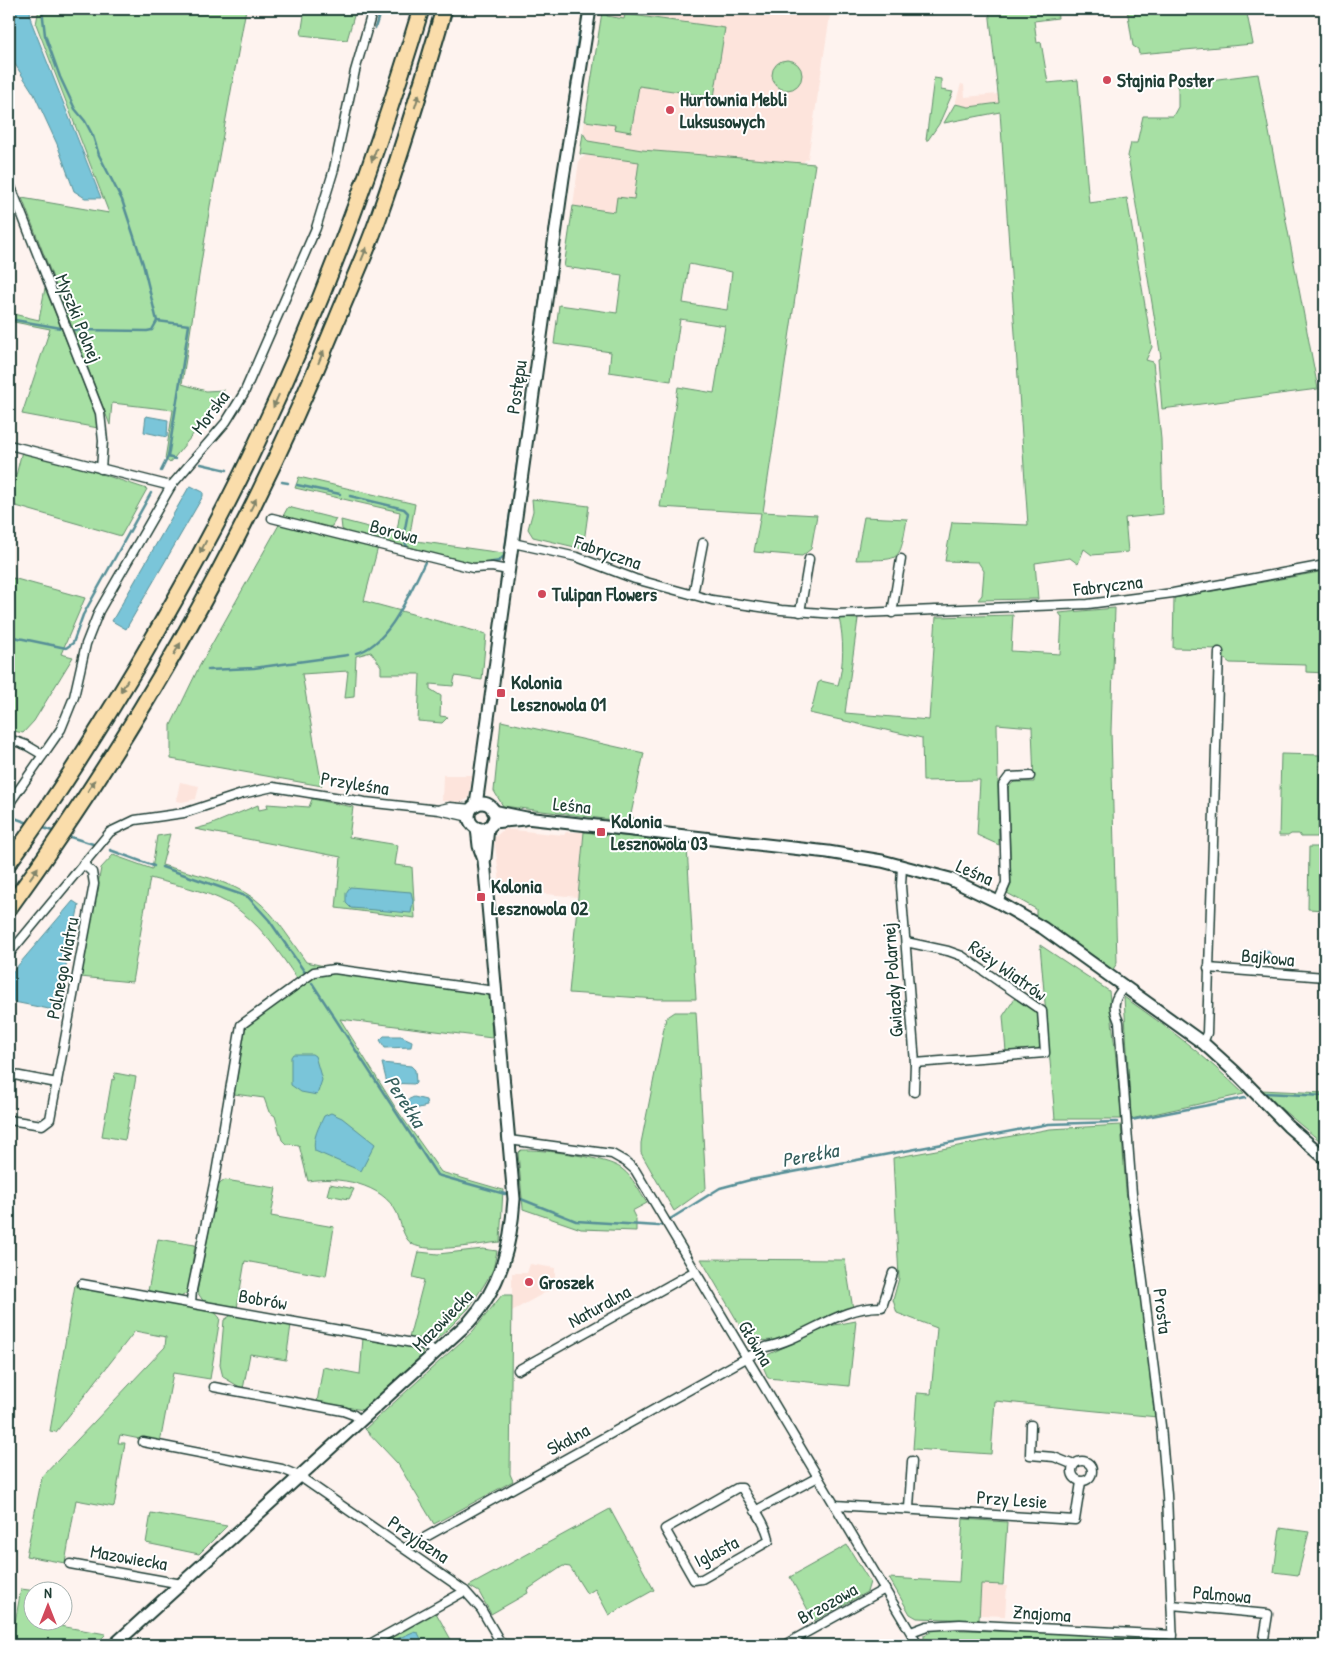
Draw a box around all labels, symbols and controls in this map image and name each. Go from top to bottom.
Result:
place label: Stajnia Poster [1117,67,1215,93]
marker: Stajnia Poster [1101,74,1113,86]
place label: Hurtownia Mebli Luksusowych [680,86,787,135]
one-way arrow [414,93,421,108]
marker: Hurtownia Mebli Luksusowych [664,104,676,116]
one-way arrow [370,148,378,163]
one-way arrow [360,247,368,261]
street label: Myszki Polnej [49,270,109,366]
one-way arrow [318,350,326,364]
street label: Postępu [499,358,533,416]
street label: Morska [185,384,235,439]
one-way arrow [272,394,280,408]
one-way arrow [249,498,257,512]
street label: Borowa [367,512,421,550]
street label: Fabryczna [570,528,646,576]
one-way arrow [199,539,207,554]
street label: Fabryczna [1071,568,1145,602]
place label: Tulipan Flowers [551,581,658,608]
marker: Tulipan Flowers [536,588,548,600]
one-way arrow [173,642,182,655]
place label: Kolonia Lesznowola 01 [511,669,606,717]
one-way arrow [120,680,129,693]
marker: Kolonia Lesznowola 01 [495,687,507,699]
street label: Przyleśna [319,765,391,801]
one-way arrow [87,780,96,793]
street label: Leśna [552,790,593,820]
place label: Kolonia Lesznowola 03 [611,808,708,856]
marker: Kolonia Lesznowola 03 [595,826,607,838]
street label: Leśna [952,852,998,892]
one-way arrow [29,866,39,880]
place label: Kolonia Lesznowola 02 [491,873,588,921]
marker: Kolonia Lesznowola 02 [475,891,487,903]
street label: Polnego Wiatru [39,914,85,1021]
street label: Gwiazdy Polarnej [875,922,909,1038]
street label: Róży Wiatrów [963,933,1053,1007]
street label: Bajkowa [1240,942,1296,972]
water label: Perełka [379,1069,433,1134]
water label: Perełka [779,1135,843,1173]
place label: Groszek [539,1269,594,1295]
marker: Groszek [523,1276,535,1288]
street label: Naturalna [563,1278,635,1334]
street label: Bobrów [237,1282,290,1316]
street label: Mazowiecka [406,1283,479,1357]
street label: Prosta [1147,1287,1179,1336]
street label: Główna [732,1315,780,1371]
street label: Skalna [542,1416,595,1461]
street label: Przy Lesie [976,1484,1049,1514]
street label: Przyjazna [383,1509,455,1569]
street label: Iglasta [689,1529,743,1573]
street label: Mazowiecka [88,1537,170,1577]
street label: Brzozowa [792,1576,862,1630]
street label: Palmowa [1192,1579,1253,1610]
north arrow [22,1582,72,1632]
text: N [44,1583,52,1602]
street label: Znajoma [1012,1598,1072,1628]

